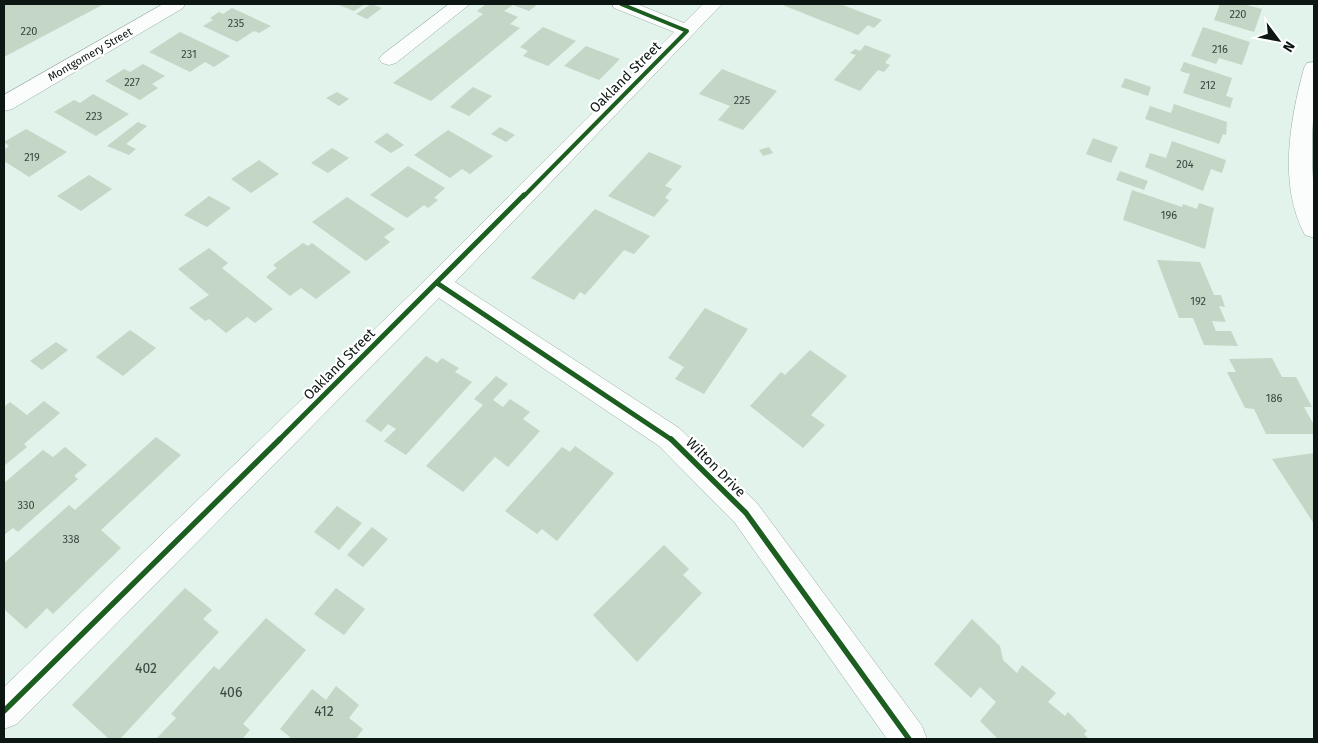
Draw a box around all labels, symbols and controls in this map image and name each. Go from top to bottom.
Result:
house number: 220 [1229,8,1247,21]
north arrow [1253,15,1303,65]
house number: 235 [228,17,245,30]
house number: 220 [20,25,38,38]
street label: Montgomery Street [46,25,135,84]
street label: Oakland Street [586,37,665,117]
text: N [1279,38,1298,55]
house number: 216 [1212,43,1228,56]
house number: 231 [181,48,197,61]
house number: 227 [124,76,140,89]
house number: 212 [1200,79,1216,92]
house number: 225 [734,94,751,107]
house number: 223 [86,110,102,123]
house number: 219 [24,151,40,164]
house number: 204 [1176,158,1194,171]
house number: 196 [1161,209,1177,222]
house number: 192 [1190,295,1206,308]
street label: Oakland Street [300,324,379,404]
house number: 186 [1266,392,1282,405]
street label: Wilton Drive [682,434,749,501]
house number: 330 [17,499,35,512]
house number: 338 [62,533,80,546]
house number: 402 [135,660,157,677]
house number: 406 [220,684,242,701]
house number: 412 [314,703,334,720]

